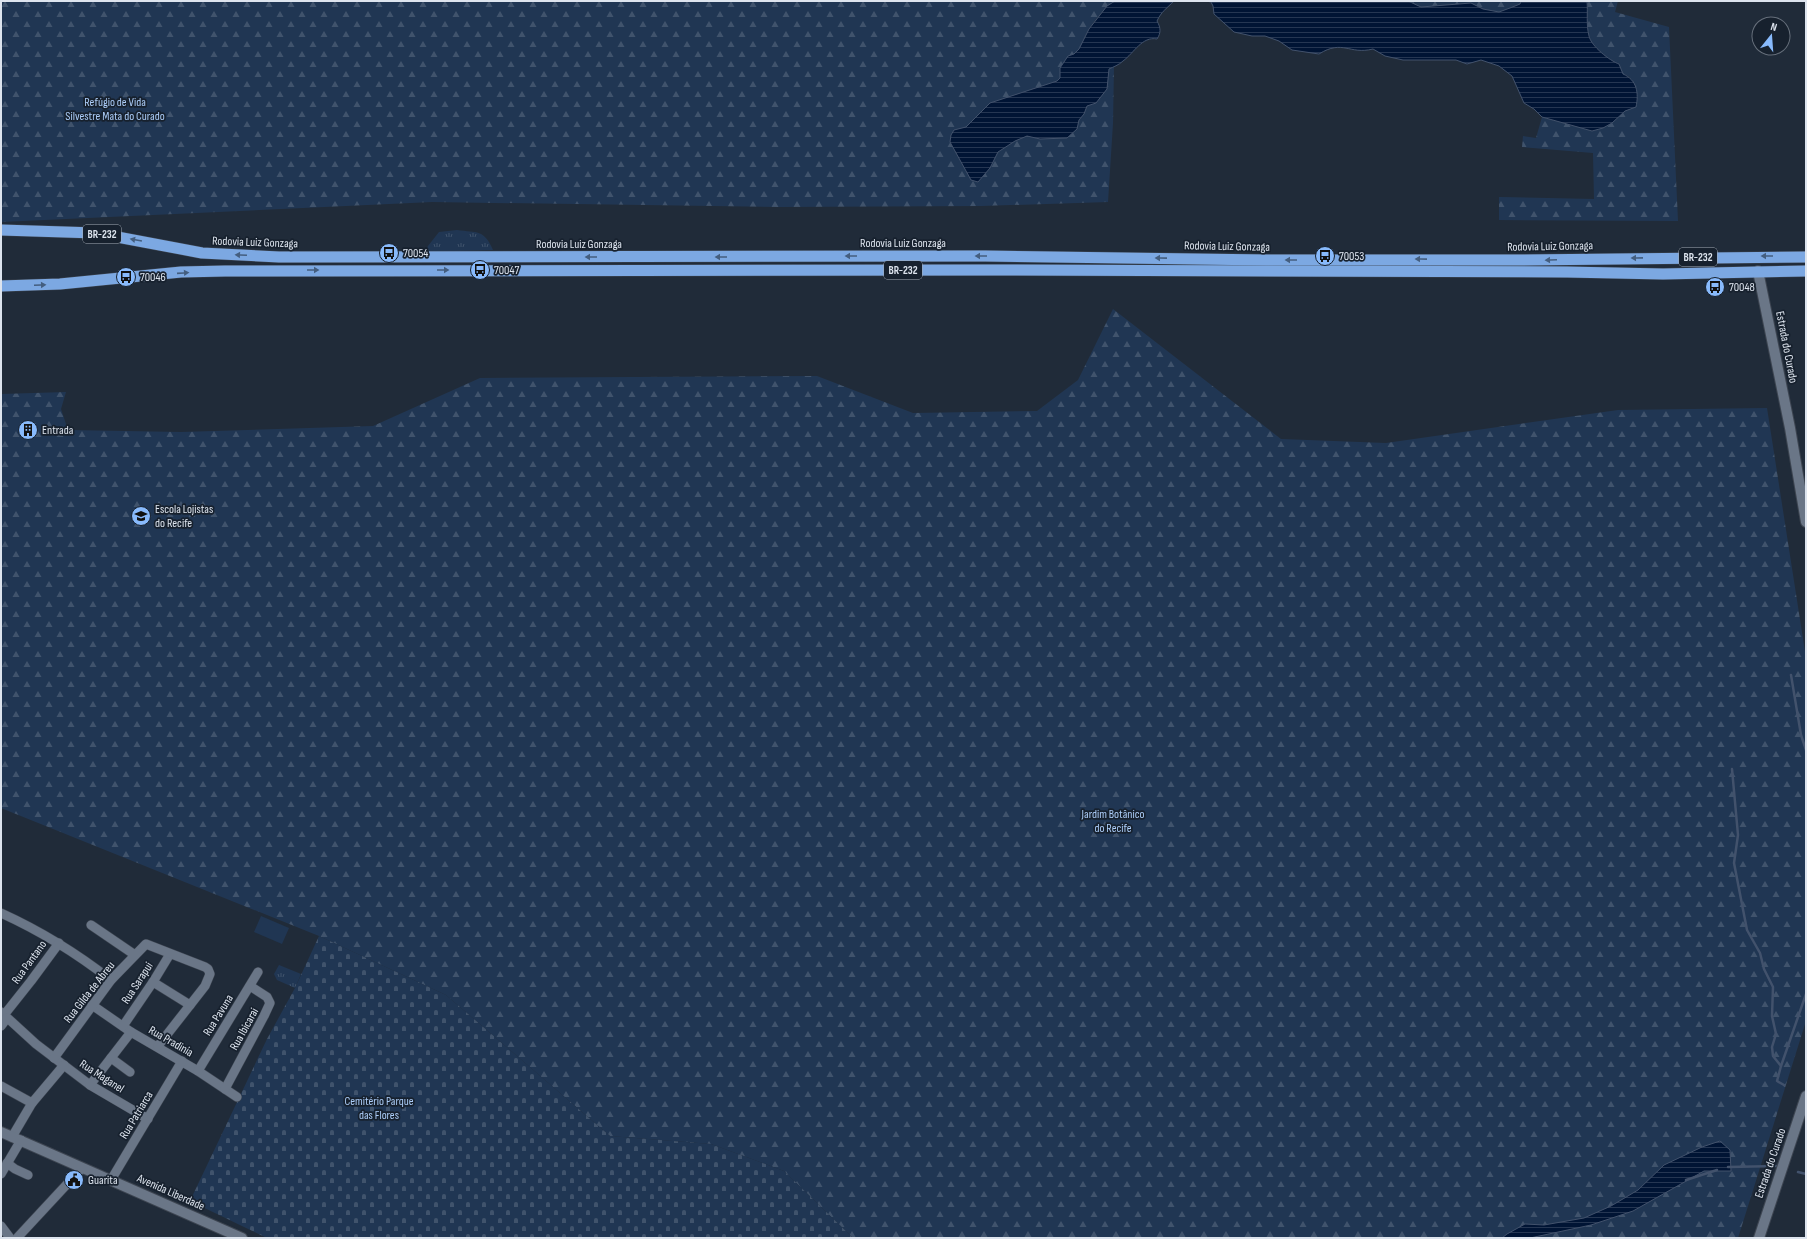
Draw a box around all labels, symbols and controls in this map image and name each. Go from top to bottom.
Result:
north arrow [1751,16,1791,56]
text: N [1769,20,1779,34]
park label: Refúgio de Vida Silvestre Mata do Curado [65,95,165,124]
road number: BR-232 [83,225,121,243]
street label: Rodovia Luiz Gonzaga [212,234,299,252]
street label: Rodovia Luiz Gonzaga [860,236,946,251]
one-way arrow [130,237,143,243]
street label: Rodovia Luiz Gonzaga [536,237,622,252]
street label: Rodovia Luiz Gonzaga [1184,238,1270,255]
street label: Rodovia Luiz Gonzaga [1507,238,1593,255]
bus stop icon: 70054 [378,242,400,264]
bus stop icon: 70053 [1314,245,1336,267]
place label: 70054 [403,246,428,261]
road number: BR-232 [1679,248,1717,266]
place label: 70053 [1339,249,1364,264]
one-way arrow [235,251,247,258]
one-way arrow [844,253,857,259]
one-way arrow [974,253,987,259]
one-way arrow [1761,253,1773,260]
one-way arrow [584,254,597,260]
one-way arrow [714,254,727,260]
one-way arrow [1154,255,1167,261]
one-way arrow [1630,255,1643,261]
one-way arrow [1414,256,1427,262]
one-way arrow [1545,256,1557,263]
one-way arrow [1284,257,1297,263]
bus stop icon: 70047 [469,259,491,281]
road number: BR-232 [884,261,922,279]
place label: 70047 [494,263,519,278]
bus stop icon: 70046 [115,266,137,288]
one-way arrow [307,267,320,273]
one-way arrow [437,267,450,273]
one-way arrow [177,269,189,276]
place label: 70046 [140,270,166,285]
bus stop icon: 70048 [1704,276,1726,298]
place label: 70048 [1729,280,1755,295]
one-way arrow [34,281,46,288]
street label: Estrada do Curado [1772,310,1801,384]
building icon: Entrada [17,419,39,441]
place label: Entrada [42,423,74,438]
place label: Escola Lojistas do Recife [155,502,213,531]
school or university icon: Escola Lojistas do Recife [130,505,152,527]
park label: Jardim Botânico do Recife [1081,807,1144,836]
street label: Rua Pantano [9,938,50,987]
street label: Rua Gilda de Abreu [61,958,118,1026]
street label: Rua Sarapui [118,960,156,1007]
street label: Rua Pavuna [200,991,237,1039]
street label: Rua Ibicarai [227,1005,262,1053]
street label: Rua Pradinia [146,1023,196,1060]
street label: Rua Maganel [77,1056,127,1096]
street label: Rua Patriarca [116,1088,157,1142]
park label: Cemitério Parque das Flores [344,1094,414,1123]
street label: Estrada do Curado [1752,1126,1789,1200]
public building icon: Guarita [63,1169,85,1191]
street label: Avenida Liberdade [134,1170,207,1214]
place label: Guarita [88,1173,118,1188]

